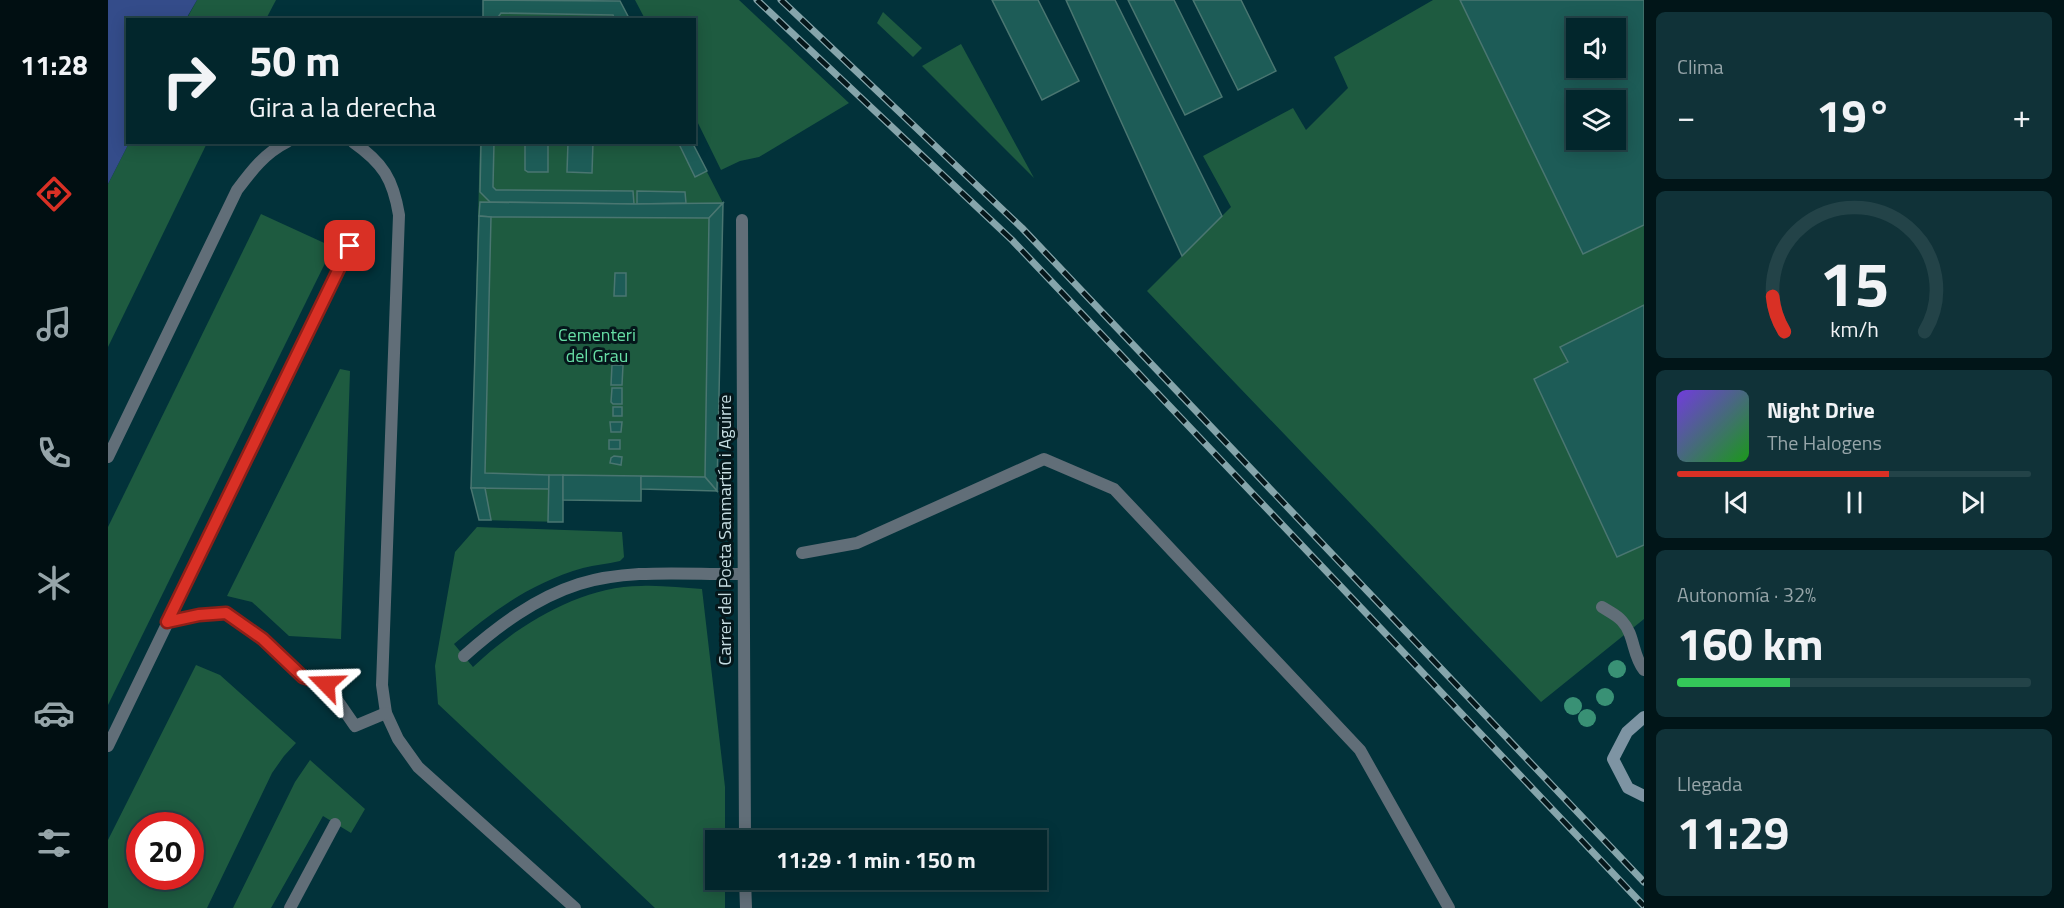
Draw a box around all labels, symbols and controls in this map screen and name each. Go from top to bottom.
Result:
map controls [1566,18,1626,150]
button: sound [1566,18,1626,78]
text: 50 m [249,28,341,92]
icon: right [150,42,228,120]
text: 11:28 [20,44,88,85]
text: Clima [1677,51,1724,82]
text: 19° [1816,81,1892,149]
text: Gira a la derecha [249,86,436,127]
button: layers [1566,90,1626,150]
text: − [1677,91,1695,141]
text: + [2013,91,2031,141]
icon: directions [33,173,75,215]
pin [324,220,375,271]
icon: arrive [333,229,366,262]
text: 15 [1819,235,1889,330]
icon: music [33,303,75,345]
text: km/h [1830,313,1878,345]
park label: Cementeri del Grau [558,321,636,369]
text: Night Drive [1767,393,1875,427]
street label: Carrer del Poeta Sanmartín i Aguirre [711,395,738,665]
text: The Halogens [1767,427,1882,458]
icon: phone [33,432,75,474]
icon: previous [1720,486,1753,519]
icon: pause [1838,486,1871,519]
icon: next [1956,486,1989,519]
icon: climate [33,562,75,604]
text: Autonomía · 32% [1677,579,1816,610]
text: 160 km [1677,609,1823,677]
position arrow [294,652,358,716]
icon: car [33,692,75,734]
text: Llegada [1677,768,1742,799]
text: 11:29 [1677,798,1789,866]
speed limit sign: 20 [126,812,204,890]
icon: filters [33,822,75,864]
text: 11:29 · 1 min · 150 m [776,843,976,877]

